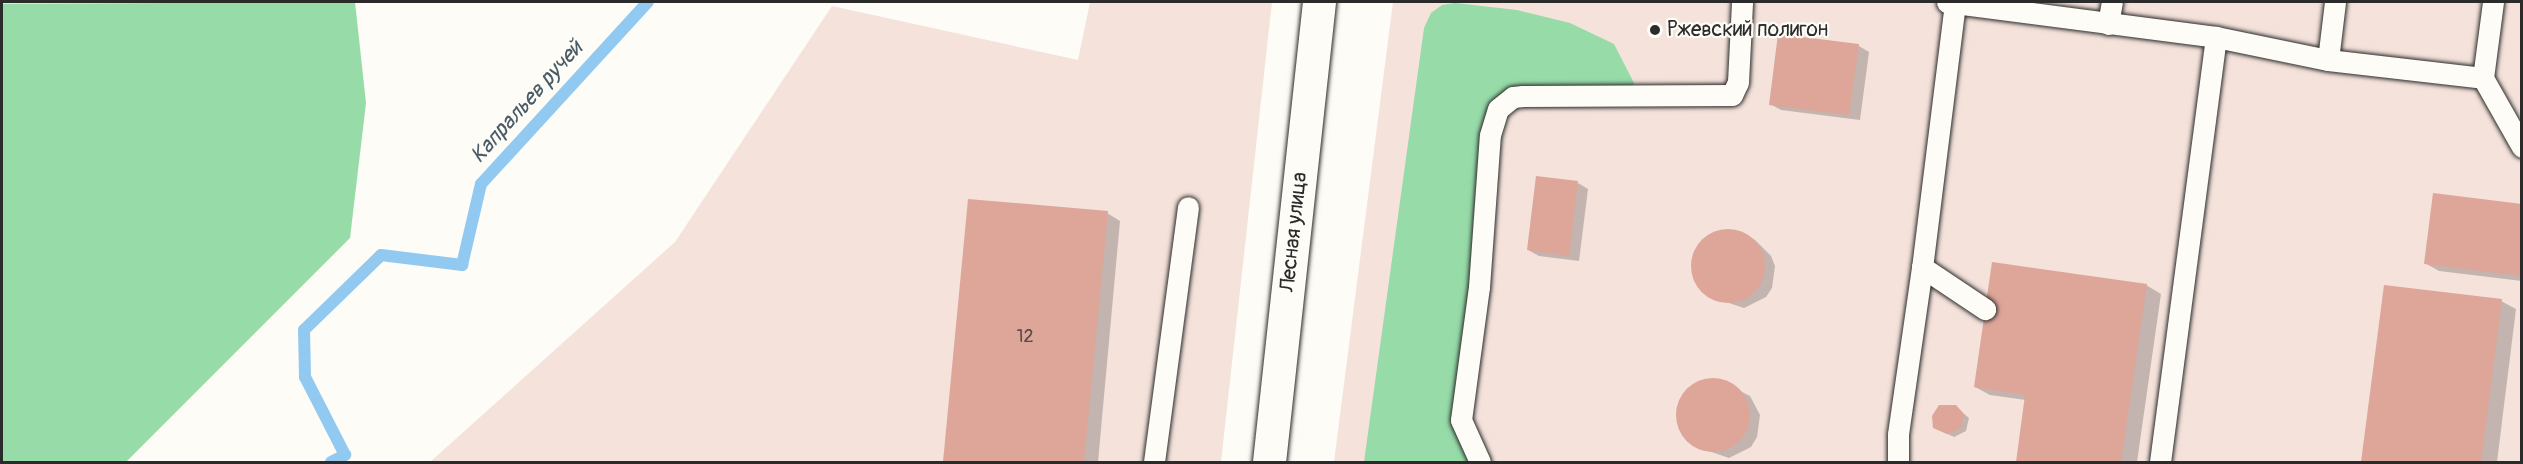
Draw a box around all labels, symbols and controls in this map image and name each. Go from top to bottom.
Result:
place label: Ржевский полигон [1667,17,1828,43]
marker: Ржевский полигон [1648,23,1662,37]
water label: Капральев ручей [465,36,589,168]
street label: Лесная улица [1275,171,1313,293]
house number: 12 [1016,326,1034,348]

